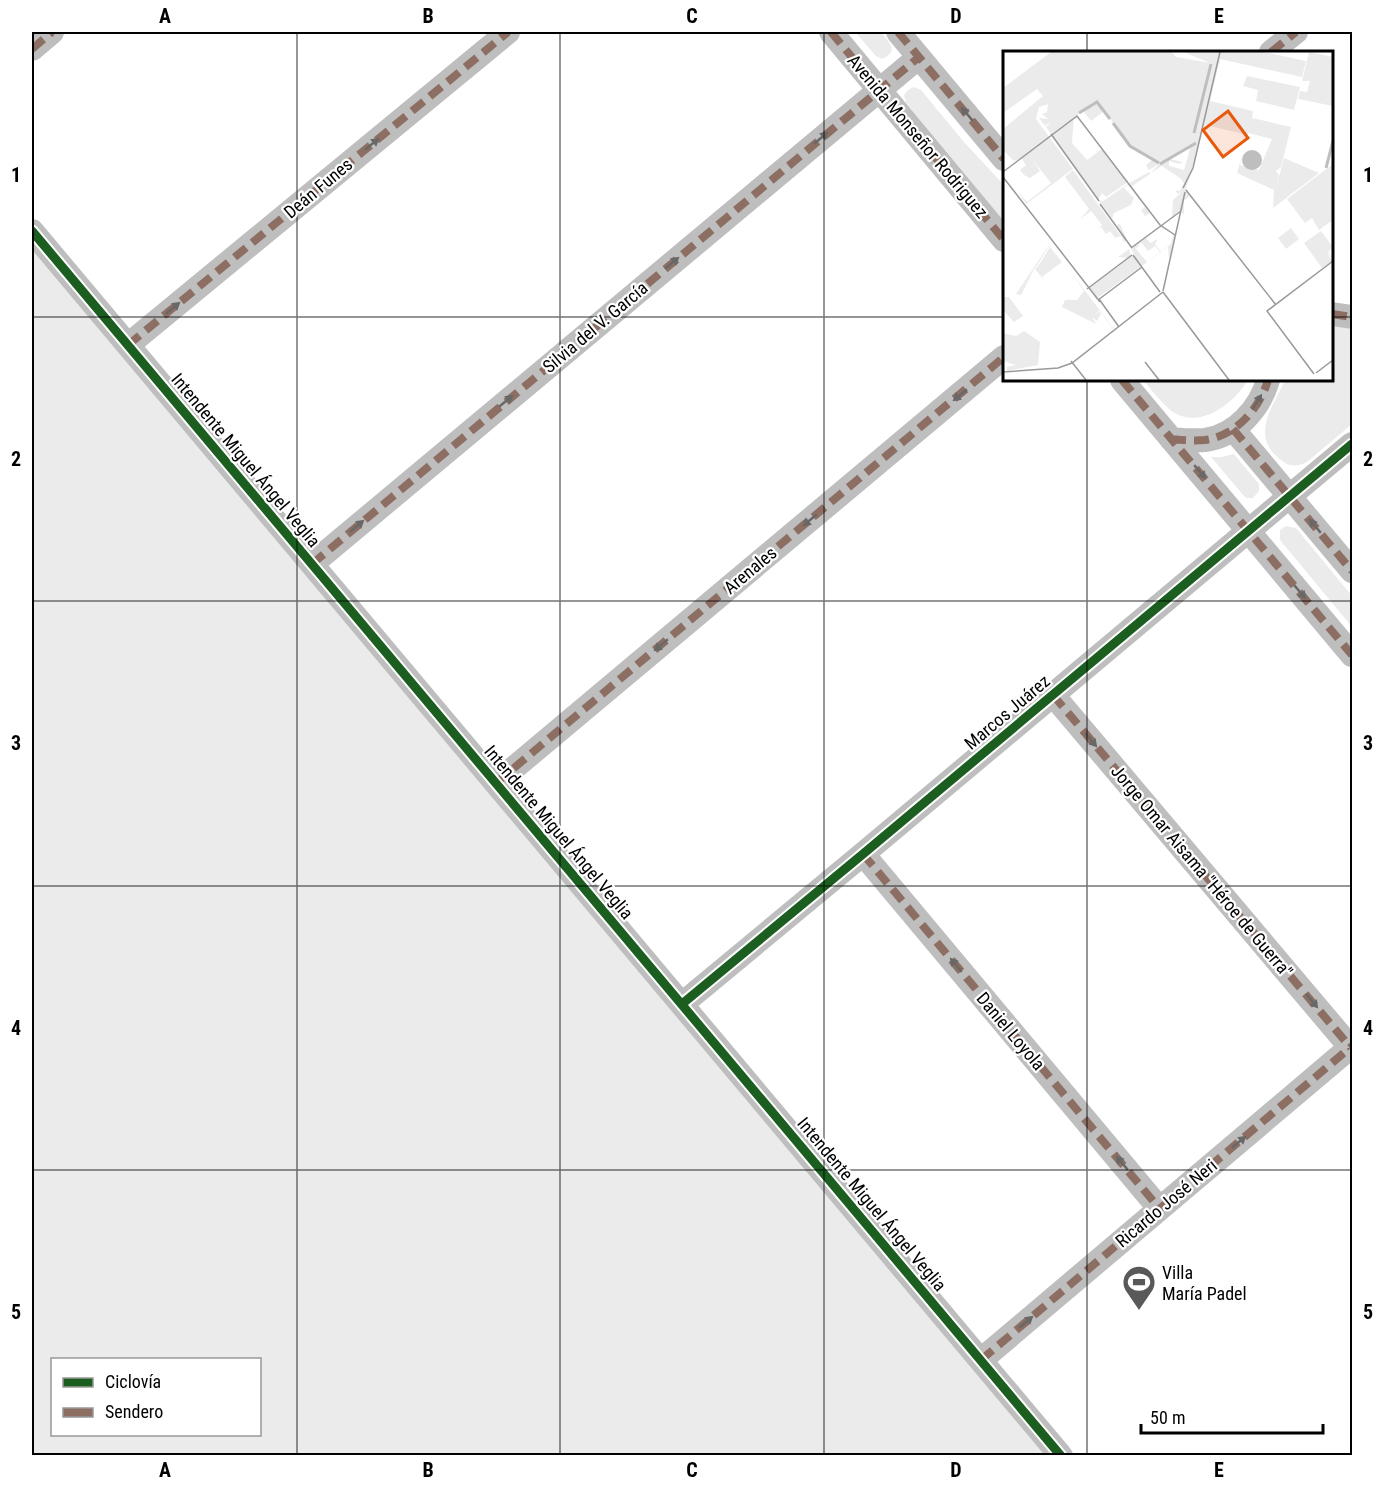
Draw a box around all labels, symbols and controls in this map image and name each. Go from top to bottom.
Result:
text: A [159,4,171,28]
text: B [422,4,434,28]
text: C [686,4,698,28]
text: D [950,4,962,28]
text: E [1214,4,1224,28]
street label: Avenida Monseñor Rodriguez [843,50,993,222]
inset map [1003,51,1333,381]
one-way arrow [960,106,973,122]
one-way arrow [814,132,829,144]
one-way arrow [364,137,380,150]
street label: Deán Funes [280,153,356,223]
text: 1 [11,163,21,187]
text: 1 [1363,163,1373,187]
one-way arrow [664,256,680,269]
street label: Silvia del V. García [538,277,652,377]
one-way arrow [165,302,180,315]
street label: Intendente Miguel Ángel Veglia [167,369,325,551]
one-way arrow [952,388,968,401]
one-way arrow [1252,393,1262,410]
one-way arrow [498,395,513,408]
text: 2 [11,447,21,471]
text: 2 [1363,447,1373,471]
one-way arrow [1193,465,1206,480]
one-way arrow [803,513,818,526]
one-way arrow [1309,519,1322,534]
one-way arrow [349,520,364,533]
street label: Arenales [719,542,781,598]
one-way arrow [1293,584,1306,599]
one-way arrow [654,638,669,651]
street label: Marcos Juárez [960,670,1054,754]
text: 3 [11,731,21,755]
text: 3 [1363,731,1373,755]
one-way arrow [1084,732,1097,747]
street label: Intendente Miguel Ángel Veglia [480,741,638,923]
street label: Jorge Omar Aisama "Héroe de Guerra" [1107,761,1297,981]
one-way arrow [950,958,963,973]
street label: Daniel Loyola [972,988,1050,1074]
one-way arrow [1305,993,1318,1009]
text: 4 [11,1016,21,1040]
text: 4 [1363,1016,1373,1040]
street label: Intendente Miguel Ángel Veglia [793,1113,951,1295]
one-way arrow [1231,1135,1247,1148]
street label: Ricardo José Neri [1111,1155,1221,1251]
one-way arrow [1116,1156,1129,1171]
place label: Villa María Padel [1162,1262,1247,1304]
sports icon: Villa María Padel [1121,1264,1157,1311]
text: 5 [11,1300,21,1324]
text: 5 [1363,1300,1373,1324]
one-way arrow [1018,1316,1033,1329]
legend [51,1358,261,1436]
text: Ciclovía [105,1371,161,1392]
scale bar [1141,1397,1322,1435]
text: Sendero [105,1401,163,1422]
text: 50 m [1150,1407,1185,1428]
text: A [159,1458,171,1482]
text: B [422,1458,434,1482]
text: C [686,1458,698,1482]
text: D [950,1458,962,1482]
text: E [1214,1458,1224,1482]

